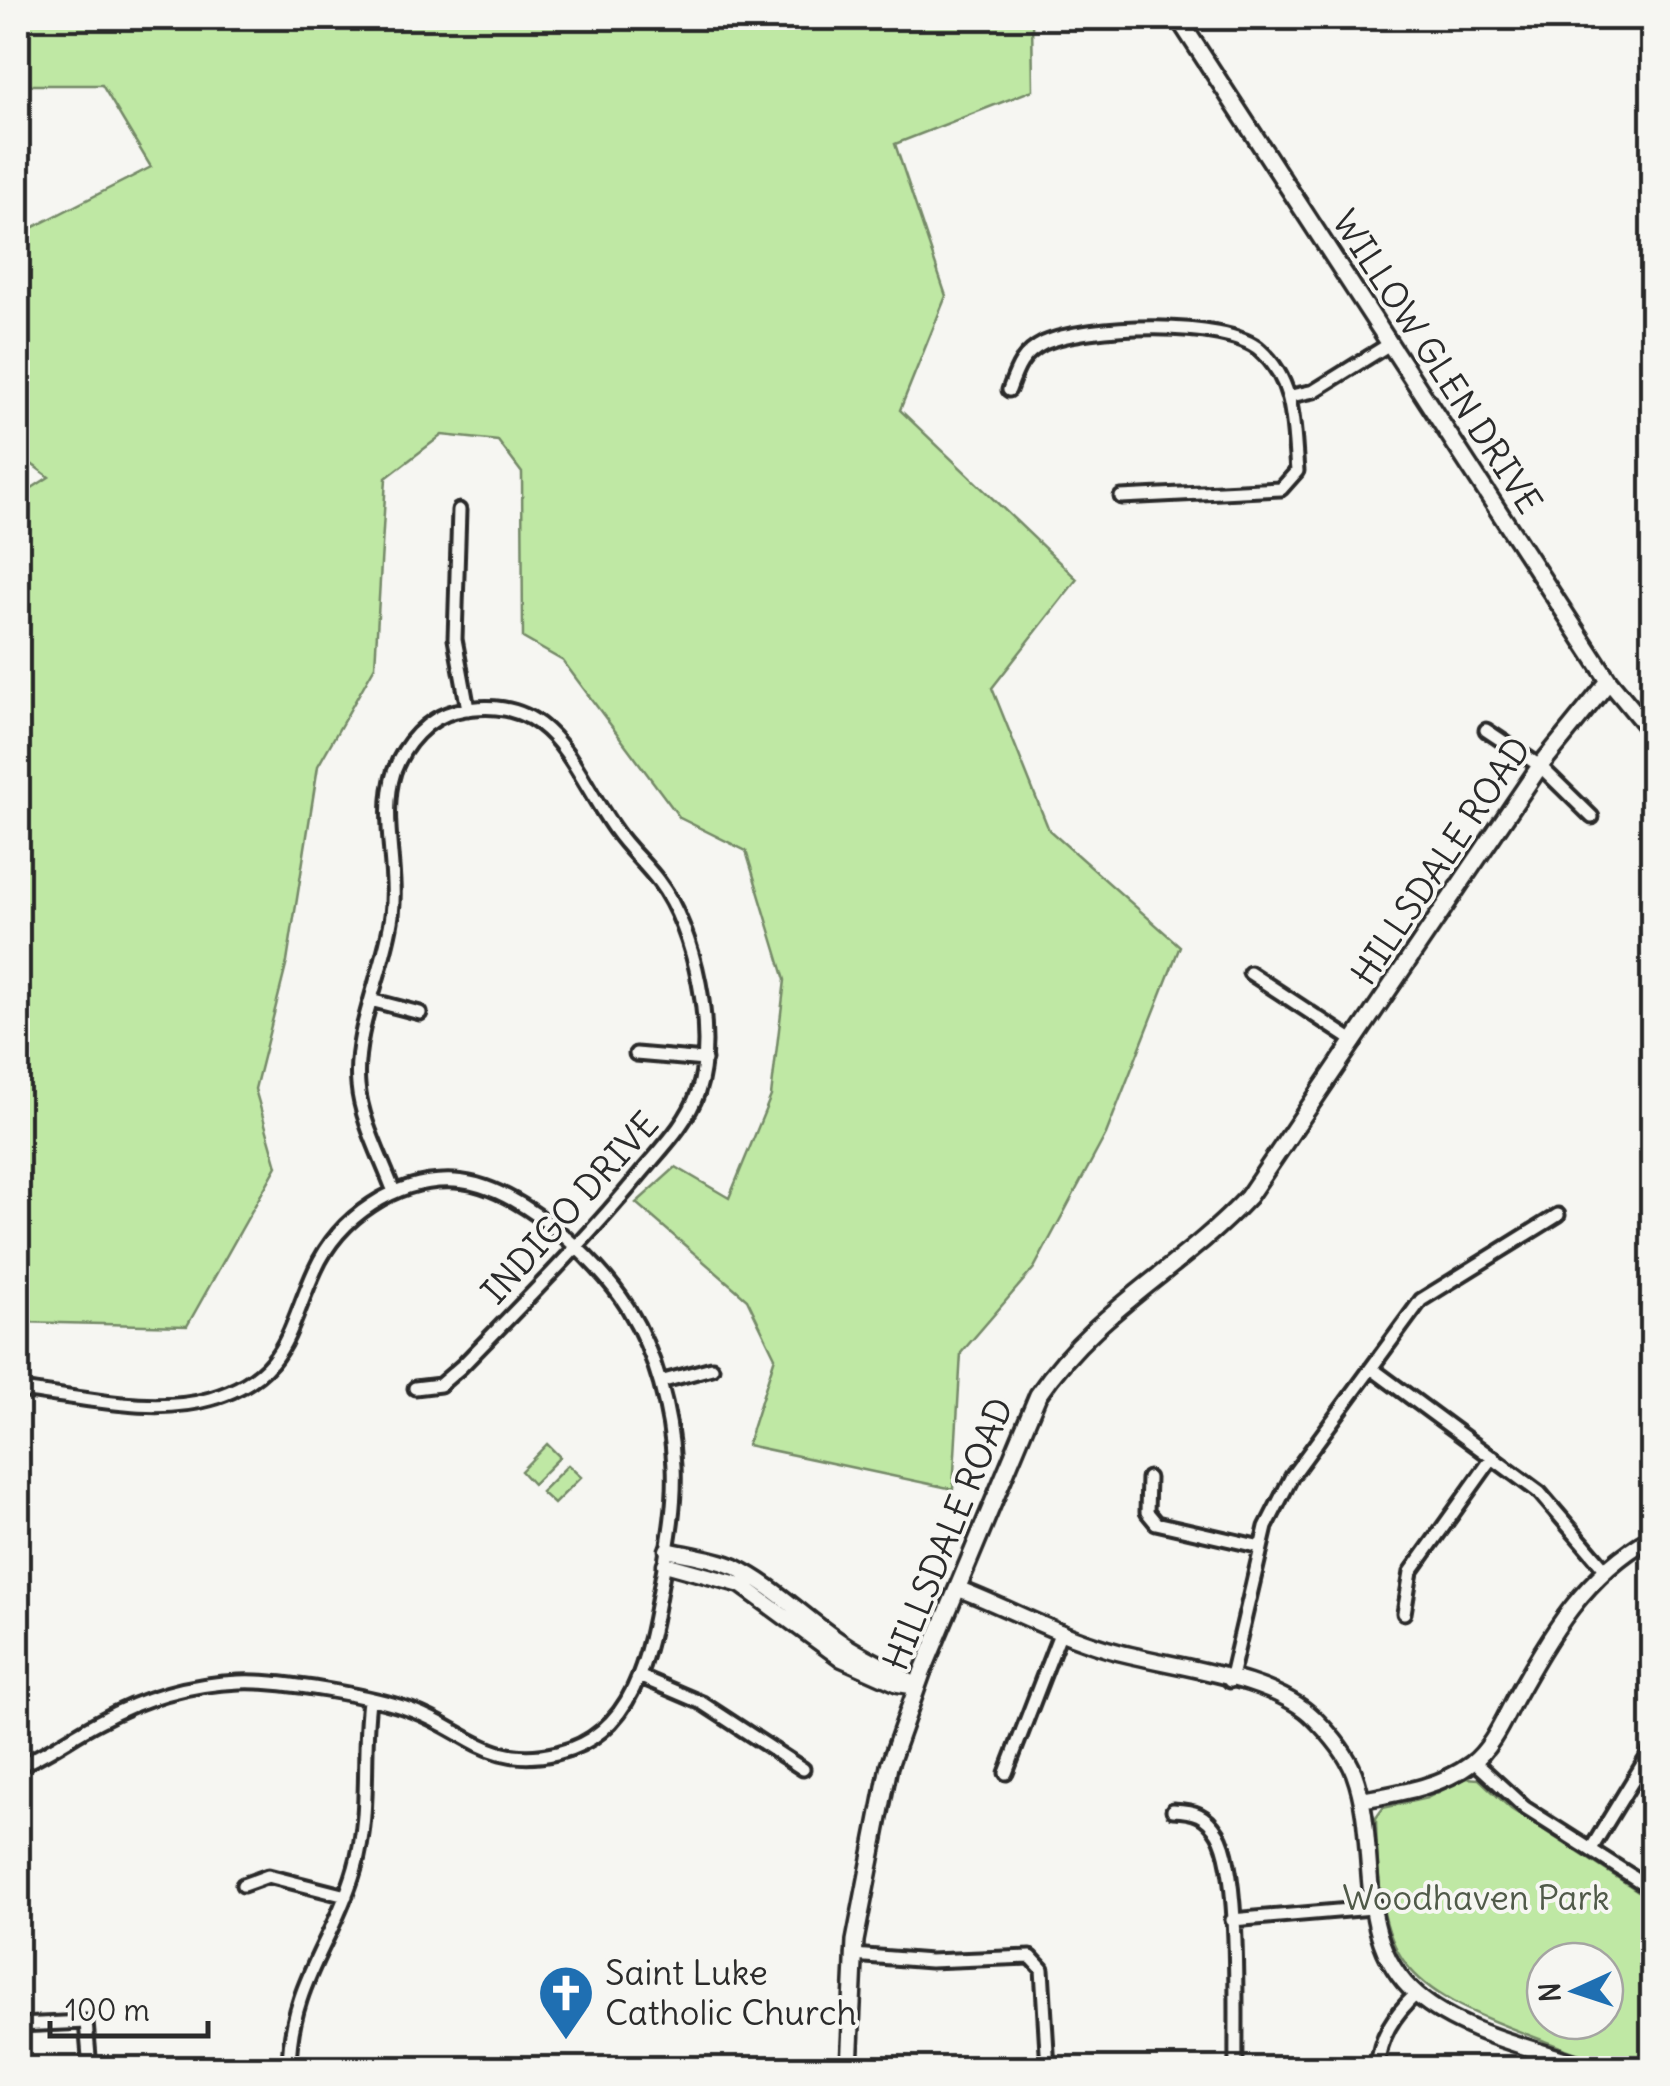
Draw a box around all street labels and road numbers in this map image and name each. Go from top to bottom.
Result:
street label: WILLOW GLEN DRIVE [1323,201,1552,521]
street label: HILLSDALE ROAD [1341,728,1539,993]
street label: INDIGO DRIVE [471,1102,667,1313]
street label: HILLSDALE ROAD [872,1391,1022,1676]

